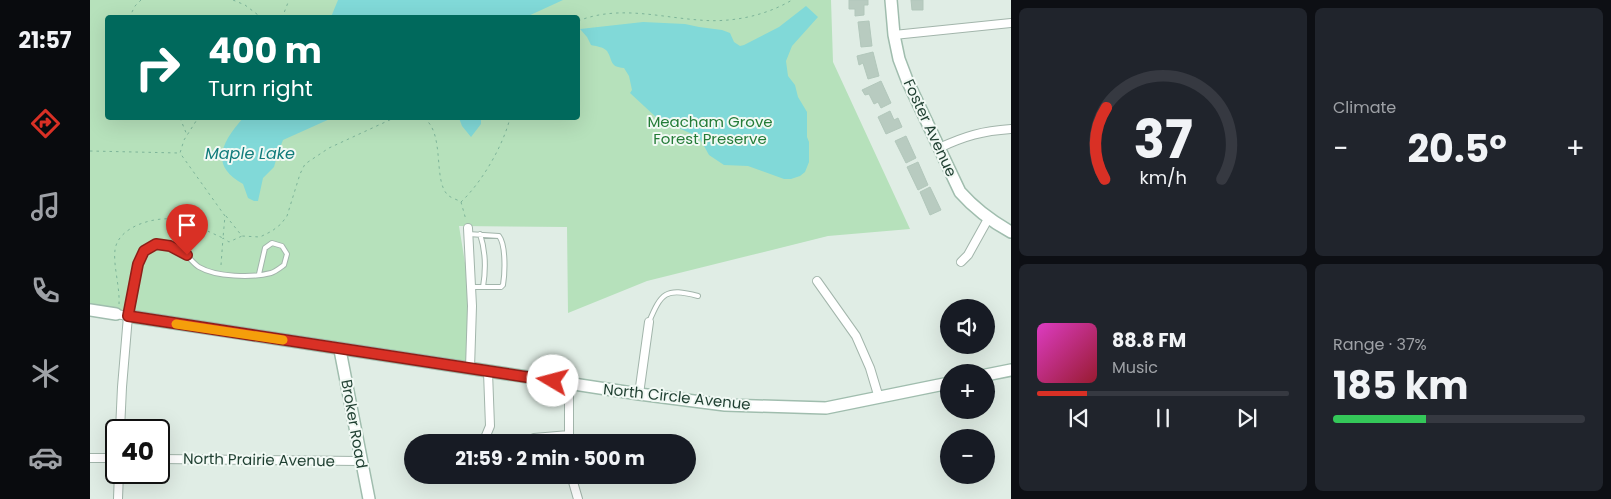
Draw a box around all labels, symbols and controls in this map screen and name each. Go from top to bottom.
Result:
text: 21:57 [18,25,72,56]
text: 400 m [208,26,322,75]
icon: right [125,35,190,100]
text: Turn right [208,73,313,104]
street label: Foster Avenue [899,75,962,180]
text: Climate [1333,96,1396,119]
text: 37 [1133,103,1193,176]
icon: directions [28,106,63,141]
park label: Meacham Grove Forest Preserve [647,111,773,149]
text: 20.5° [1407,122,1507,175]
text: − [1333,129,1348,168]
text: + [1566,129,1585,168]
water label: Maple Lake [205,142,295,165]
text: km/h [1139,165,1187,190]
icon: music [28,189,63,224]
pin [166,204,208,255]
icon: arrive [173,211,201,239]
icon: phone [28,273,63,308]
map controls [940,299,995,484]
button: sound [940,299,995,354]
text: 88.8 FM [1112,327,1186,354]
text: Range · 37% [1333,333,1427,356]
position arrow [526,354,578,406]
icon: climate [28,356,63,391]
text: Music [1112,356,1158,379]
text: 185 km [1333,359,1468,412]
button: + [940,364,995,419]
street label: Broker Road [336,378,373,470]
street label: North Circle Avenue [602,378,752,415]
icon: previous [1065,404,1093,432]
icon: pause [1149,404,1177,432]
icon: next [1233,404,1261,432]
speed limit sign: 40 [105,419,170,484]
button: − [940,429,995,484]
icon: car [28,440,63,475]
text: 21:59 · 2 min · 500 m [455,445,645,472]
street label: North Prairie Avenue [183,448,335,471]

